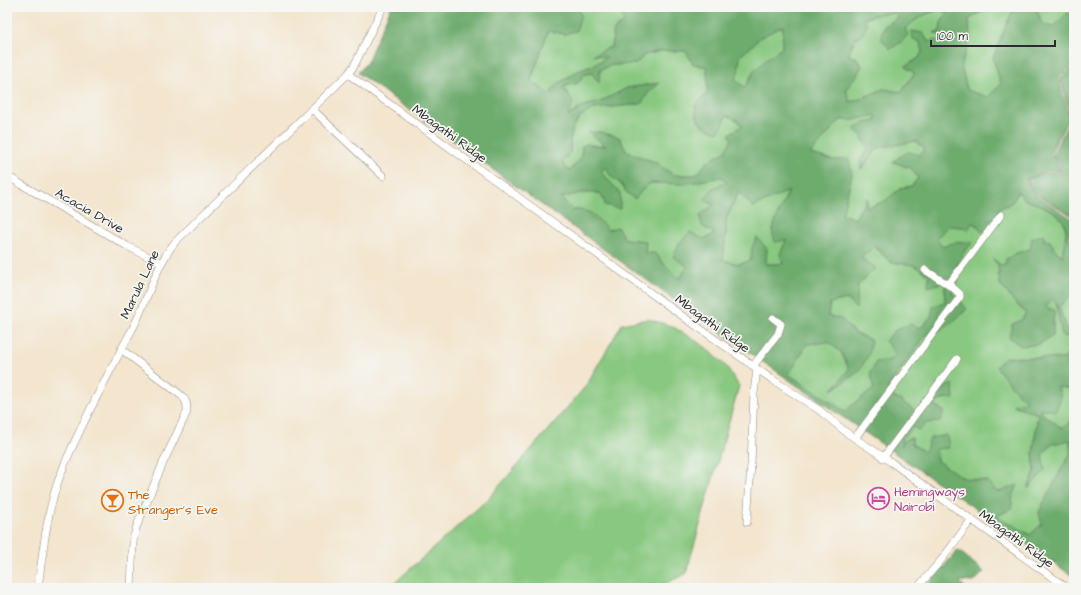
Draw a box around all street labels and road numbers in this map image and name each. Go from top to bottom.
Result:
street label: Mbagathi Ridge [408,101,491,168]
street label: Acacia Drive [52,184,127,238]
street label: Marula Lane [116,247,164,322]
street label: Mbagathi Ridge [671,291,754,358]
street label: Mbagathi Ridge [975,506,1058,573]

